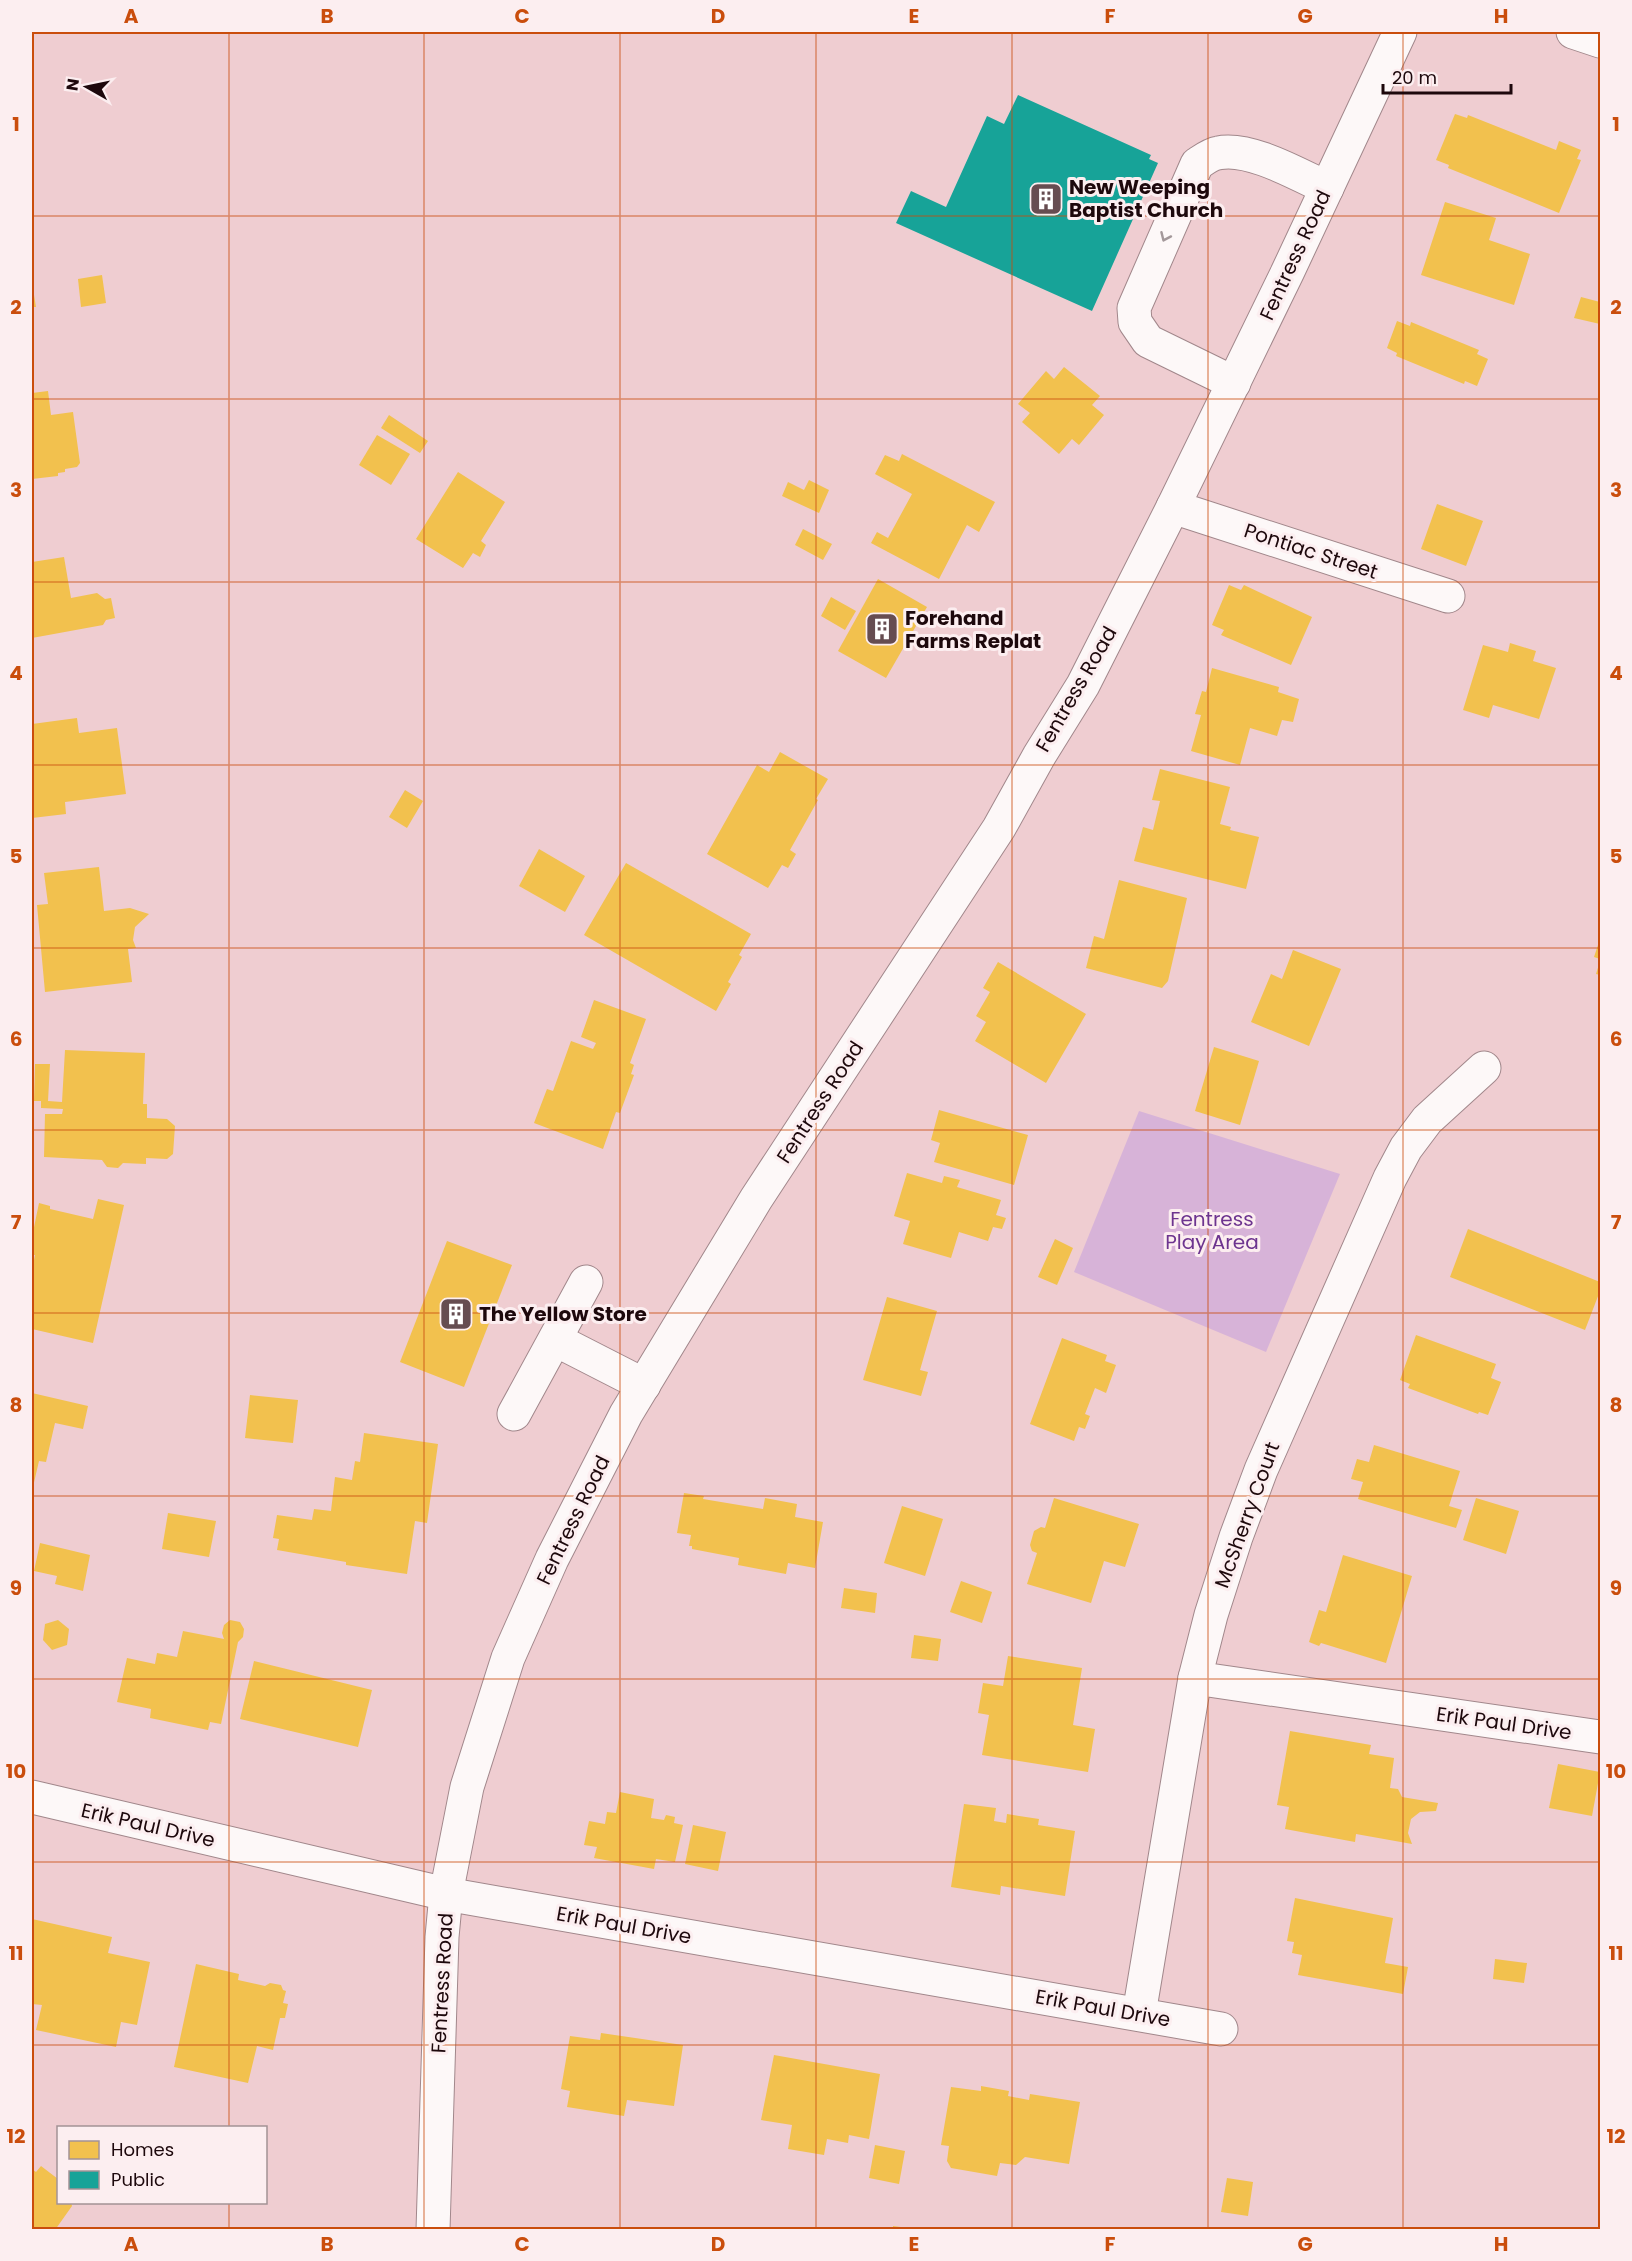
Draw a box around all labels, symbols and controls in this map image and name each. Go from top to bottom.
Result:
text: A [124,2,139,30]
text: B [320,2,334,30]
text: C [514,2,530,30]
text: D [711,2,725,30]
text: E [909,2,919,30]
text: F [1105,2,1116,30]
text: G [1297,2,1313,30]
text: H [1494,2,1508,30]
north arrow [57,57,117,117]
scale bar [1383,57,1510,95]
text: 20 m [1392,65,1437,90]
text: N [60,77,85,92]
text: 1 [12,110,20,138]
text: 1 [1612,110,1620,138]
place label: New Weeping Baptist Church [1069,173,1223,224]
building icon: New Weeping Baptist Church [1028,181,1064,217]
street label: Fentress Road [1253,185,1337,325]
one-way arrow [1161,230,1173,241]
text: 2 [10,293,22,321]
text: 2 [1610,293,1622,321]
text: 3 [10,476,22,504]
text: 3 [1610,476,1622,504]
street label: Pontiac Street [1241,516,1381,586]
place label: Forehand Farms Replat [905,604,1041,655]
building icon: Forehand Farms Replat [864,611,900,647]
street label: Fentress Road [1029,621,1123,757]
text: 4 [9,659,23,687]
text: 4 [1609,659,1623,687]
text: 5 [10,842,23,870]
text: 5 [1610,842,1623,870]
text: 6 [10,1025,22,1053]
text: 6 [1610,1025,1622,1053]
street label: Fentress Road [770,1035,870,1169]
park label: Fentress Play Area [1165,1205,1259,1256]
text: 7 [11,1208,22,1236]
text: 7 [1611,1208,1622,1236]
building icon: The Yellow Store [438,1296,474,1332]
place label: The Yellow Store [479,1300,647,1328]
text: 8 [10,1391,22,1419]
text: 8 [1610,1391,1622,1419]
street label: McSherry Court [1208,1438,1286,1592]
street label: Fentress Road [530,1451,616,1589]
text: 9 [10,1574,22,1602]
text: 9 [1610,1574,1622,1602]
street label: Erik Paul Drive [1434,1700,1574,1746]
text: 10 [6,1757,26,1785]
text: 10 [1606,1757,1626,1785]
street label: Erik Paul Drive [78,1796,218,1854]
street label: Erik Paul Drive [554,1899,694,1951]
street label: Fentress Road [424,1912,460,2054]
text: 11 [8,1939,24,1967]
text: 11 [1608,1939,1624,1967]
street label: Erik Paul Drive [1033,1982,1173,2034]
text: 12 [7,2122,25,2150]
text: 12 [1607,2122,1625,2150]
legend [57,2126,267,2204]
text: Homes [111,2137,174,2162]
text: Public [111,2167,165,2192]
text: A [124,2230,139,2258]
text: B [320,2230,334,2258]
text: C [514,2230,530,2258]
text: D [711,2230,725,2258]
text: E [909,2230,919,2258]
text: F [1105,2230,1116,2258]
text: G [1297,2230,1313,2258]
text: H [1494,2230,1508,2258]

